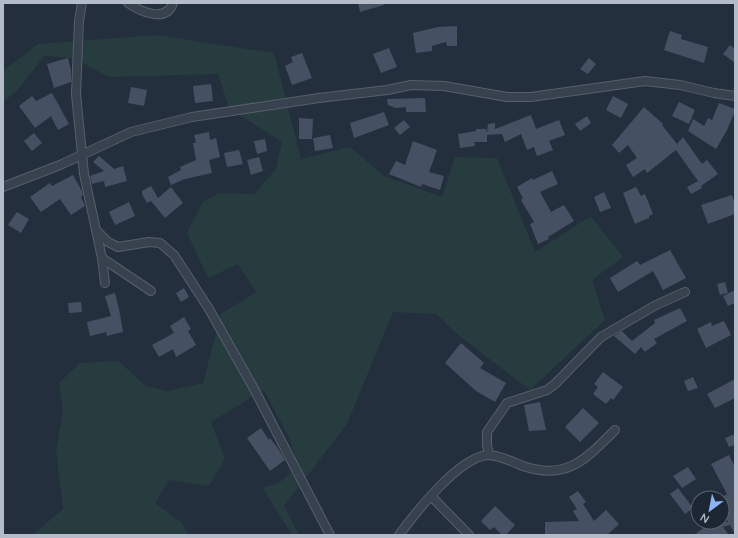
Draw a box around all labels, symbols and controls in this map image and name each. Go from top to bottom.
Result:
north arrow [690,490,730,530]
text: N [697,510,712,527]

